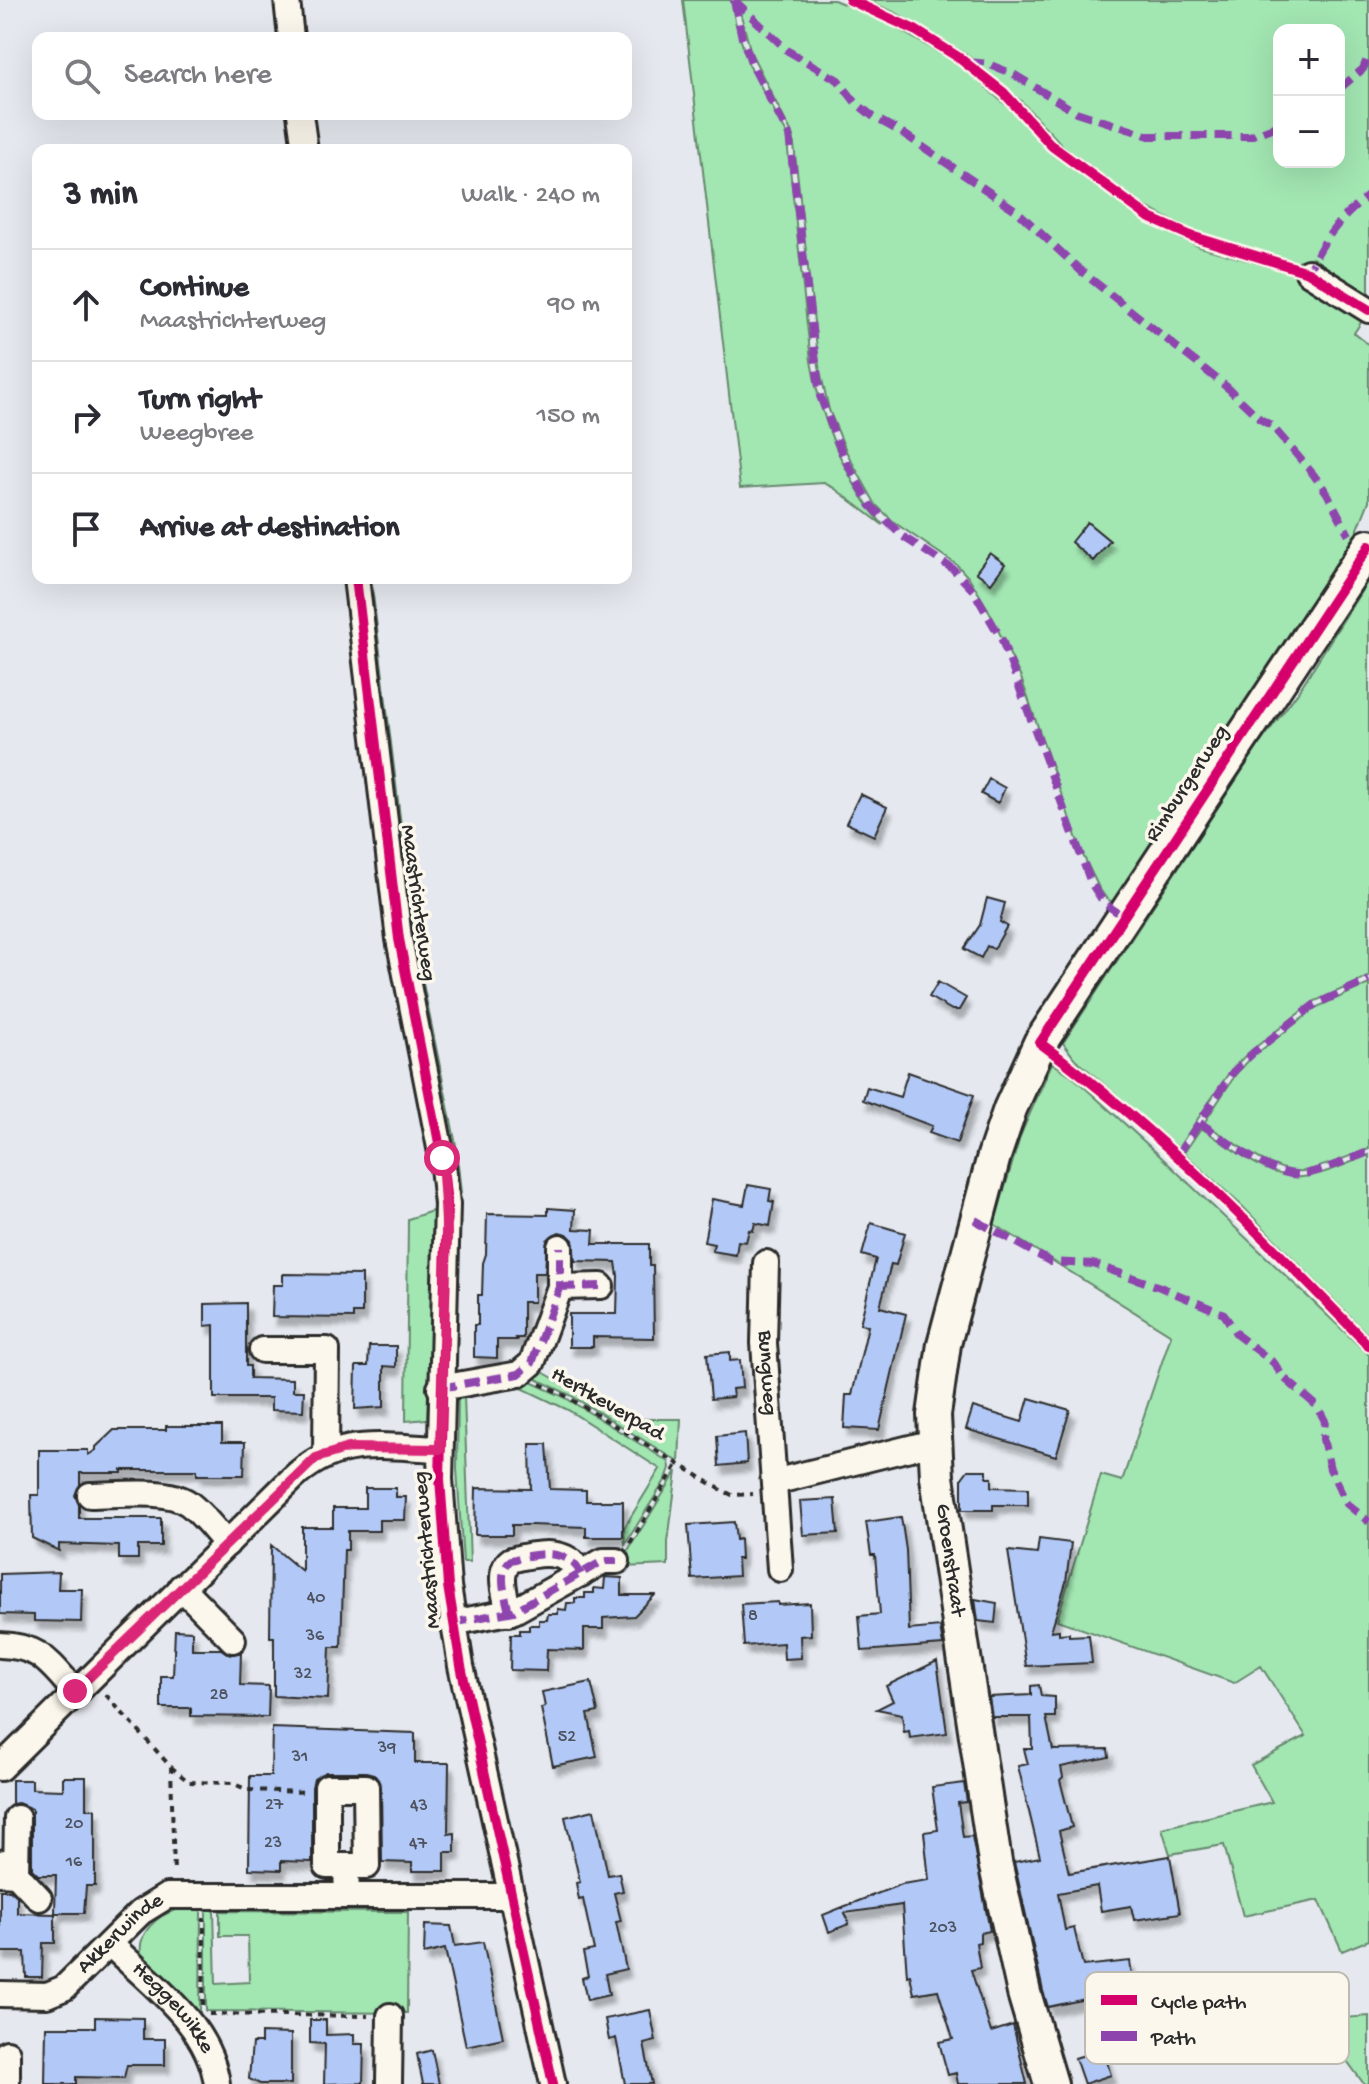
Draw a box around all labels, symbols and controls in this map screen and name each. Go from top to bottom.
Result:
map controls [1273,24,1345,168]
button: + [1273,24,1345,96]
search box [32,32,632,120]
icon: search [60,54,104,98]
text: Search here [124,59,272,94]
button: − [1273,96,1345,168]
text: 3 min [64,176,137,216]
text: Walk · 240 m [461,181,600,212]
text: Continue [140,272,249,307]
icon: ahead [64,283,108,327]
text: 90 m [548,290,600,321]
text: Maastrichterweg [140,307,326,338]
text: Turn right [140,384,260,419]
icon: right [64,395,108,439]
text: 150 m [536,402,600,433]
text: Weegbree [140,419,254,450]
icon: arrive [64,507,108,551]
text: Arrive at destination [140,512,400,547]
street label: Rimburgerweg [1141,721,1235,847]
street label: Maastrichterweg [393,823,441,983]
route start [424,1140,460,1176]
street label: Bungweg [751,1329,782,1416]
street label: Hertkeverpad [546,1362,670,1449]
street label: Maastrichterweg [408,1470,448,1630]
street label: Groenstraat [928,1502,970,1620]
house number: 40 [307,1588,325,1609]
house number: 8 [748,1606,758,1627]
house number: 36 [305,1626,325,1647]
house number: 32 [293,1664,312,1685]
route end [57,1673,93,1709]
house number: 28 [210,1685,228,1706]
house number: 52 [558,1727,576,1748]
house number: 39 [377,1738,396,1759]
house number: 31 [291,1747,308,1768]
house number: 27 [265,1795,284,1816]
house number: 43 [410,1796,428,1817]
house number: 20 [64,1814,84,1835]
house number: 23 [264,1833,282,1854]
house number: 47 [409,1834,428,1855]
house number: 16 [65,1852,83,1873]
street label: Akkerwinde [72,1888,169,1980]
house number: 203 [929,1918,957,1939]
street label: Heggewikke [126,1957,220,2059]
legend [1085,1972,1349,2064]
text: Cycle path [1151,1991,1247,2017]
text: Path [1150,2027,1196,2053]

